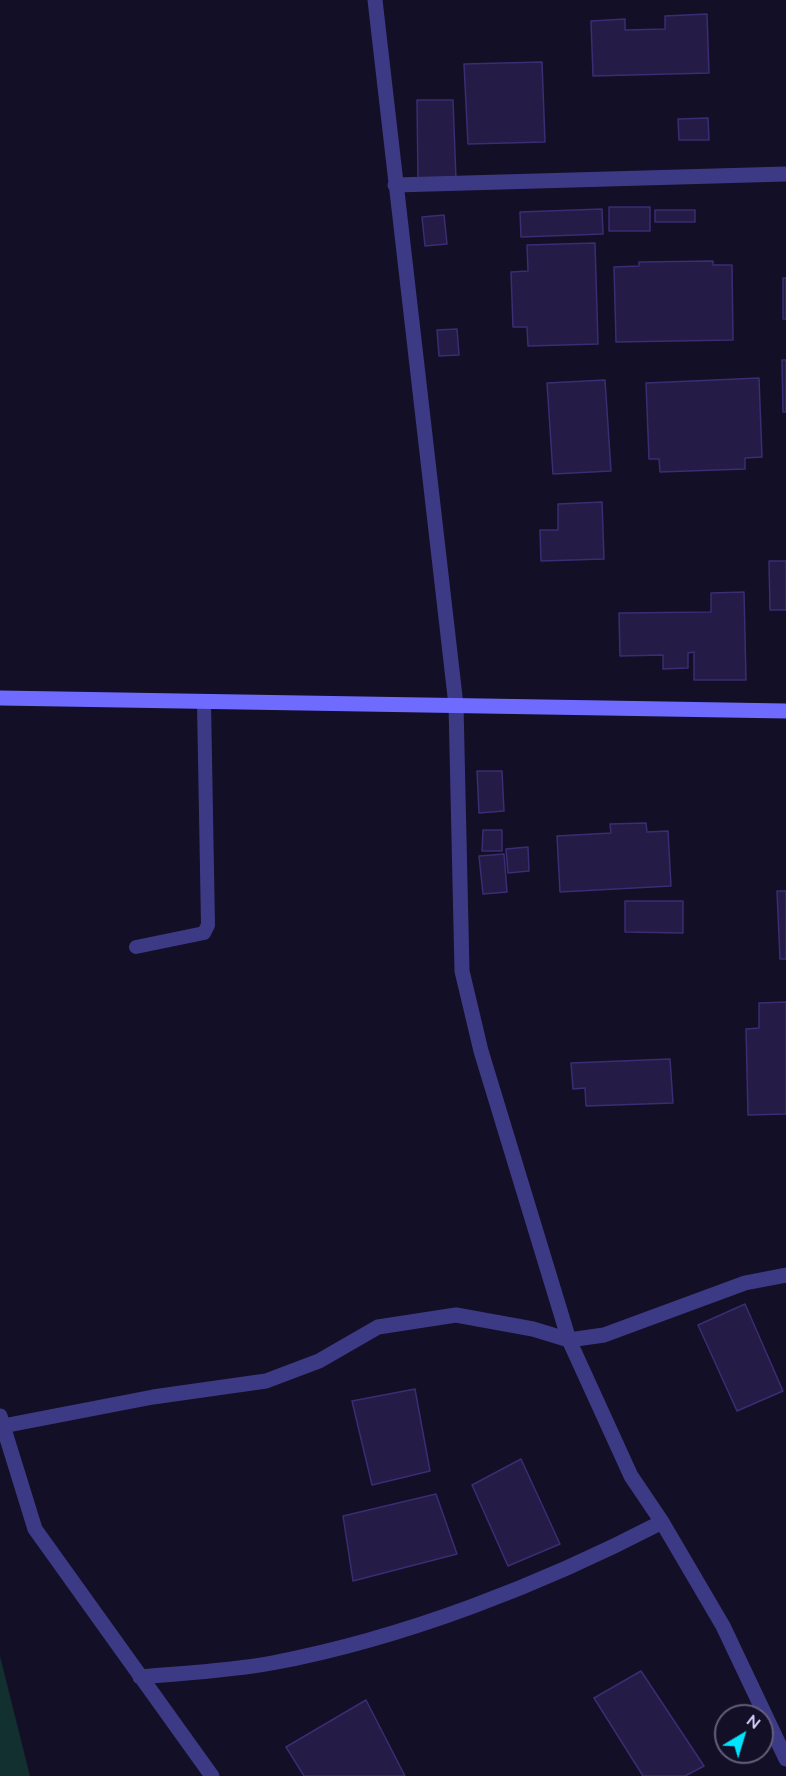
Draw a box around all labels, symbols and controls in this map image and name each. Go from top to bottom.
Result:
north arrow [714,1704,774,1764]
text: N [743,1710,765,1733]

